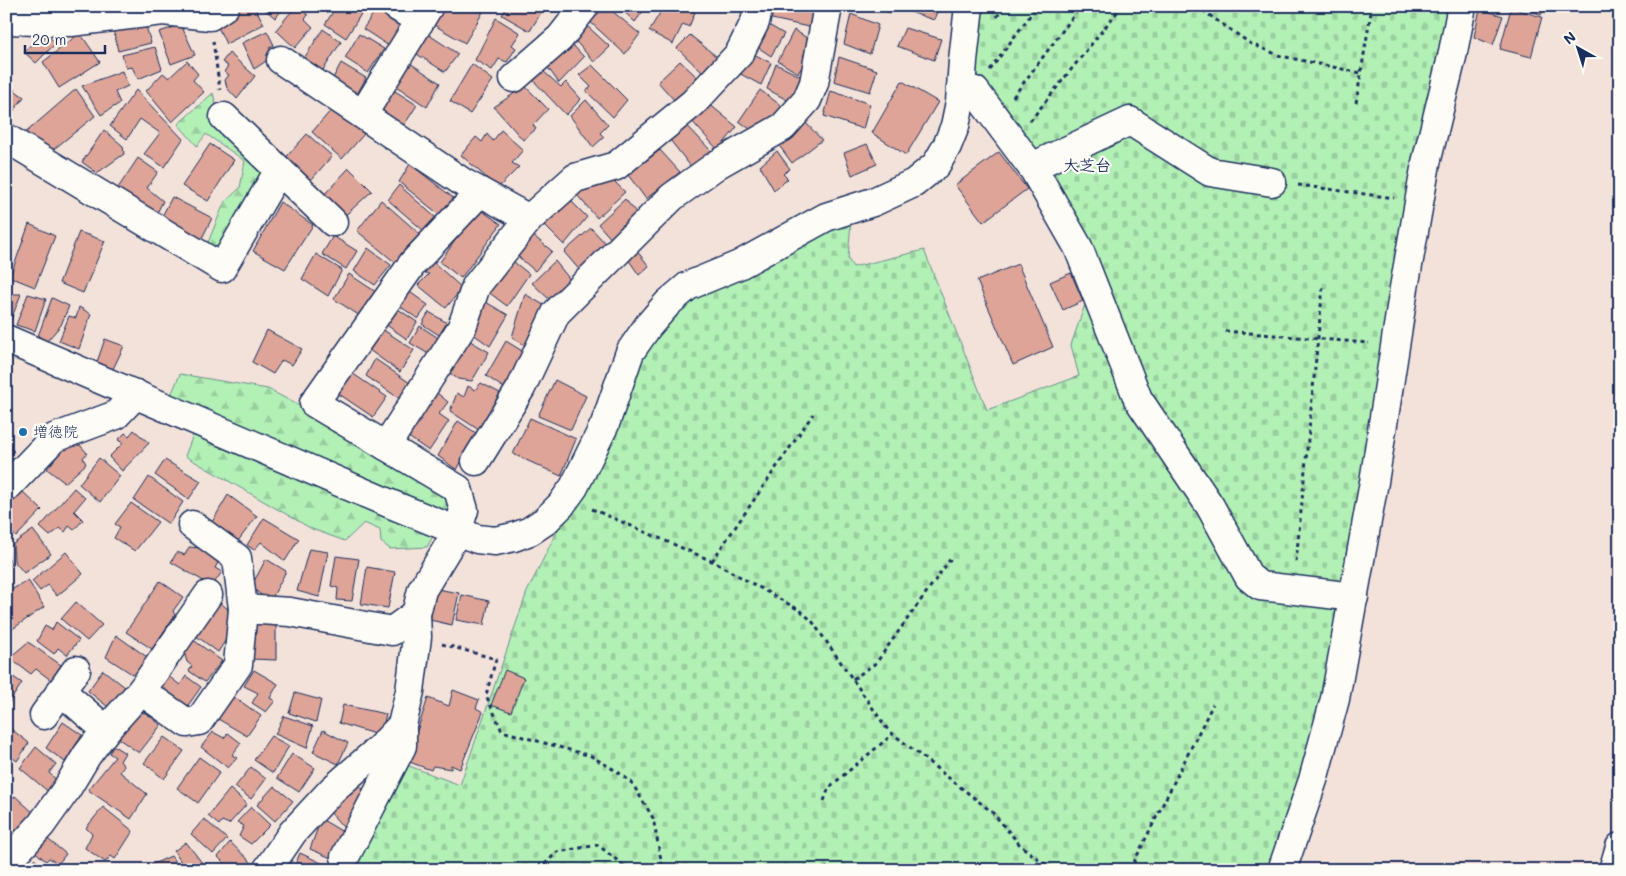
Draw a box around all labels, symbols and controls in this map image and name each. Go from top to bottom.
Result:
scale bar [25,22,105,54]
north arrow [1554,22,1604,72]
text: N [1559,27,1580,48]
text: 20 m [32,29,66,49]
district label: 大芝台 [1063,154,1111,175]
place label: 増徳院 [33,421,78,441]
marker: 増徳院 [17,426,29,438]

